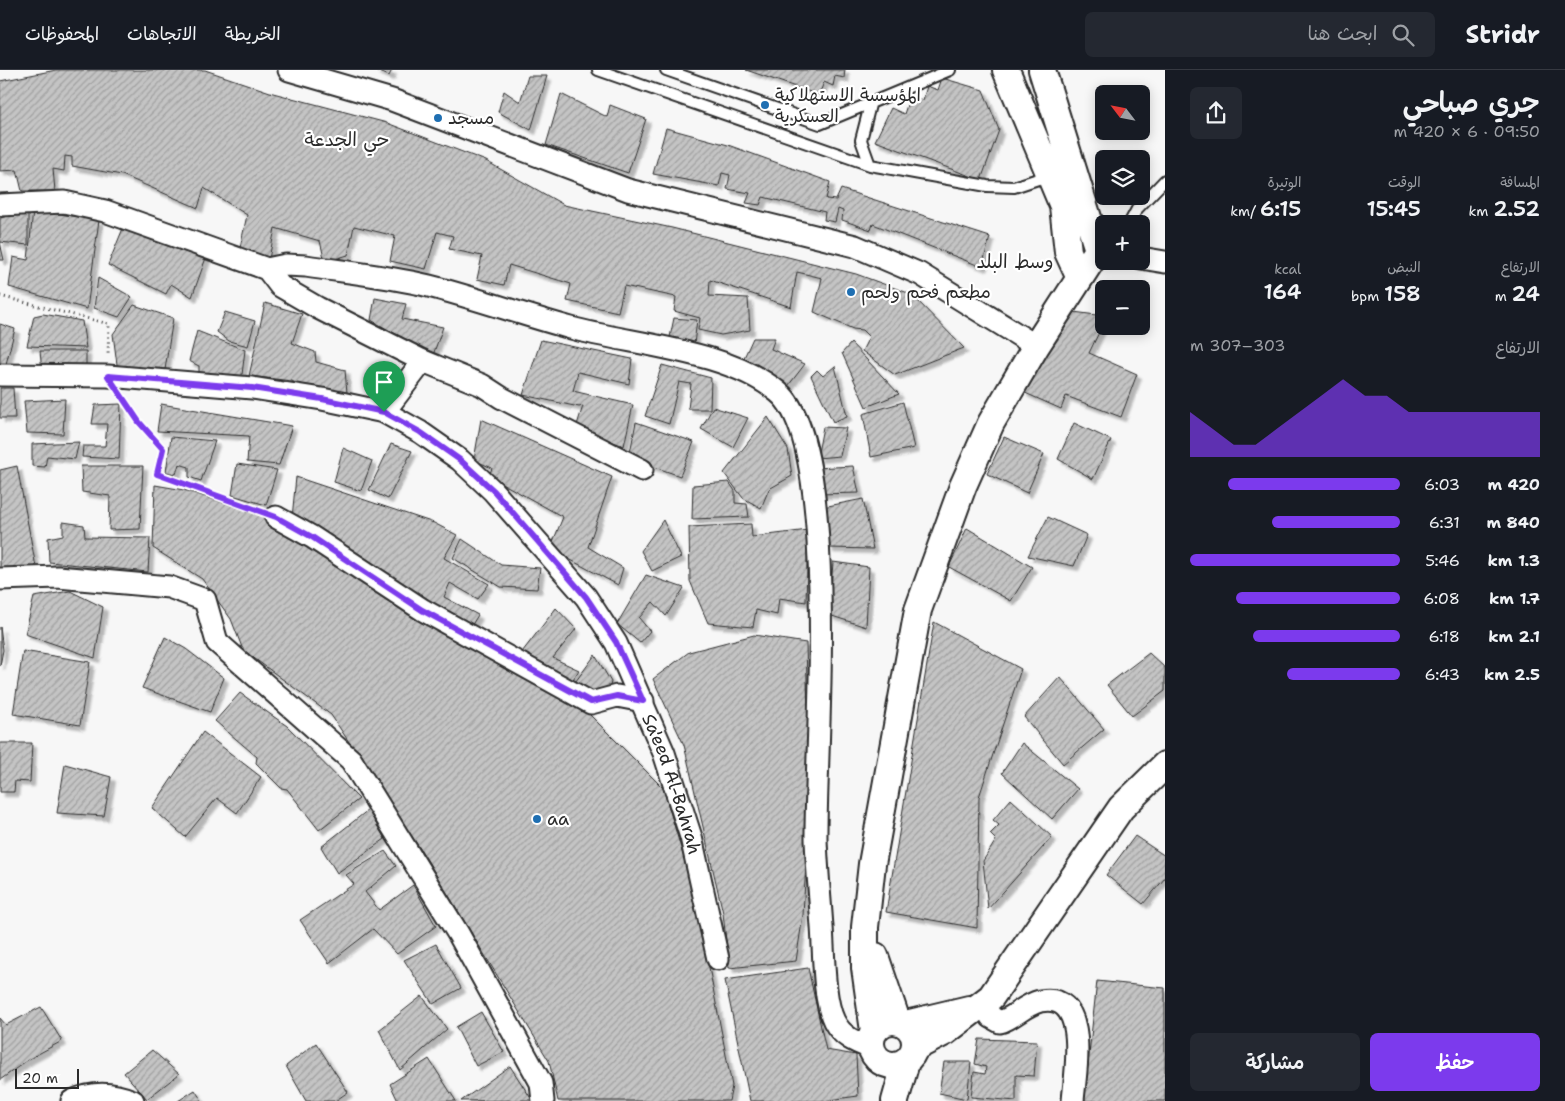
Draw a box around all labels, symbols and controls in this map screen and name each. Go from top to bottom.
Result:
search box [1085,12,1435,57]
text: Stridr [1465,19,1540,51]
text: ابحث هنا [1307,21,1377,46]
icon: search [1389,21,1417,49]
text: المحفوظات [25,22,99,46]
text: الاتجاهات [127,22,197,46]
text: الخريطة [225,22,281,46]
place label: المؤسسة الاستهلاكية العسكرية [775,83,921,128]
text: جري صباحي [1402,83,1540,121]
north arrow [1095,85,1150,140]
map controls [1095,85,1150,335]
button: share [1190,87,1242,139]
marker: المؤسسة الاستهلاكية العسكرية [759,99,771,111]
place label: مسجد [448,106,494,130]
marker: مسجد [432,112,444,124]
text: 09:50 · 6 × 420 m [1394,121,1540,142]
district label: حي الجدعة [304,127,390,156]
button: layers [1095,150,1150,205]
text: الوتيرة [1268,173,1301,191]
text: الوقت [1388,173,1421,191]
text: المسافة [1500,173,1540,191]
text: 6:15 [1260,195,1301,223]
text: 15:45 [1366,195,1421,223]
text: 2.52 [1493,195,1540,223]
text: /km [1230,202,1260,220]
text: km [1469,202,1493,220]
button: + [1095,215,1150,270]
district label: وسط البلد [976,249,1054,274]
text: النبض [1387,258,1421,276]
text: الارتفاع [1501,258,1540,276]
text: kcal [1274,260,1301,278]
text: 164 [1264,278,1301,306]
place label: مطعم فحم ولحم [861,280,991,306]
button: − [1095,280,1150,335]
text: 158 [1384,280,1421,308]
text: 24 [1512,280,1540,308]
marker: مطعم فحم ولحم [845,286,857,298]
text: bpm [1351,287,1384,305]
text: m [1495,287,1512,305]
text: 303–307 m [1190,335,1285,356]
text: الارتفاع [1495,337,1540,358]
pin [363,361,405,412]
icon: arrive [370,368,398,396]
text: 6:03 [1424,474,1460,495]
text: 420 m [1488,474,1540,495]
text: 6:31 [1429,512,1460,533]
text: 840 m [1487,512,1540,533]
text: 5:46 [1425,550,1460,571]
text: 1.3 km [1487,550,1540,571]
text: 6:08 [1423,588,1460,609]
text: 1.7 km [1489,588,1540,609]
text: 6:18 [1428,626,1460,647]
text: 2.1 km [1488,626,1540,647]
text: 6:43 [1425,664,1460,685]
text: 2.5 km [1484,664,1540,685]
street label: Sa'eed Al-Bahrah [636,710,707,857]
place label: aa [547,807,569,831]
marker: aa [531,813,543,825]
button: مشاركة [1190,1033,1360,1091]
button: حفظ [1370,1033,1540,1091]
scale bar [15,1066,79,1089]
text: 20 m [22,1069,58,1087]

